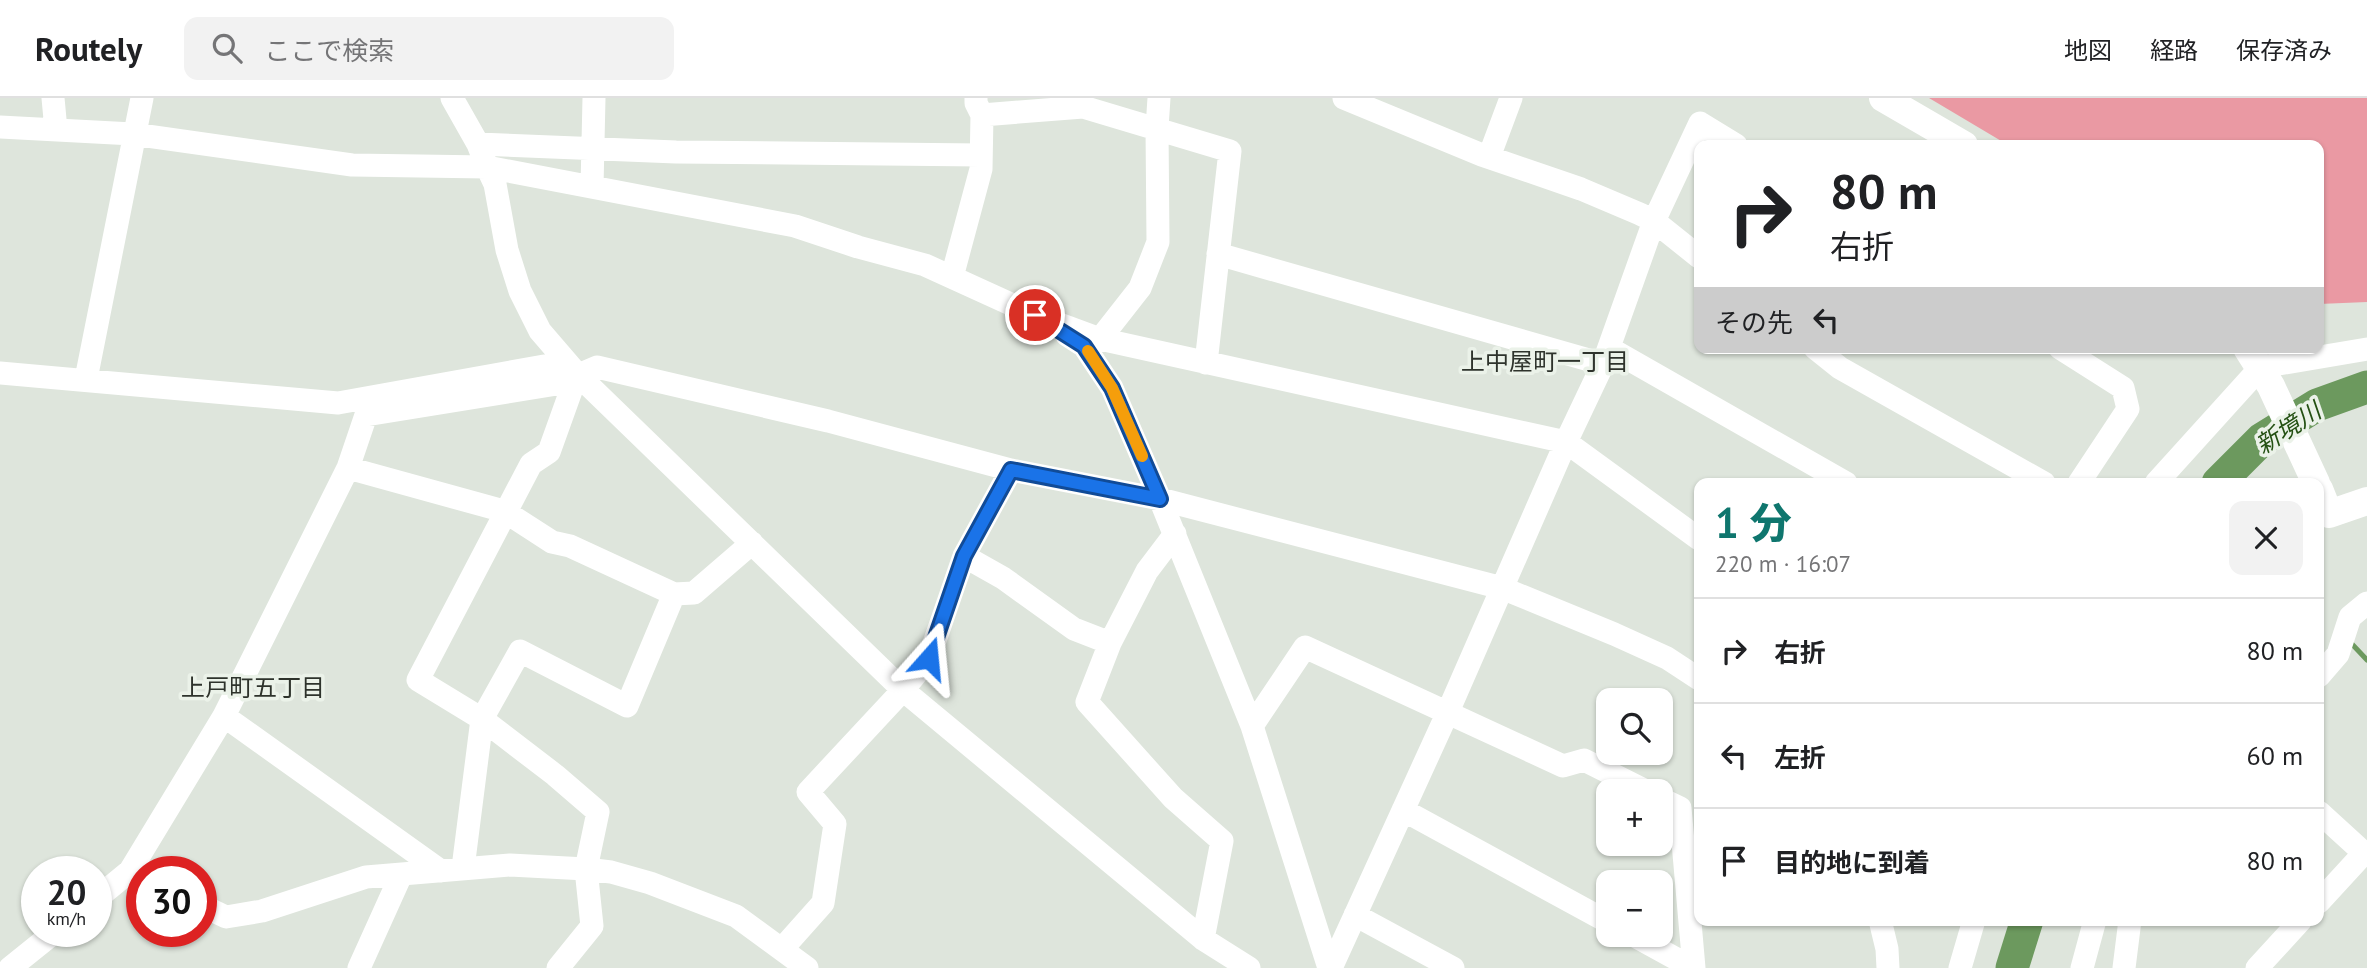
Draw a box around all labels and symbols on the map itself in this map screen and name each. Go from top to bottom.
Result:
pin [1005,285,1065,345]
district label: 上中屋町一丁目 [1461,346,1629,377]
water label: 新境川 [2249,394,2329,461]
position arrow [892,621,966,695]
district label: 上戸町五丁目 [181,672,325,703]
speed limit sign: 30 [126,856,217,947]

